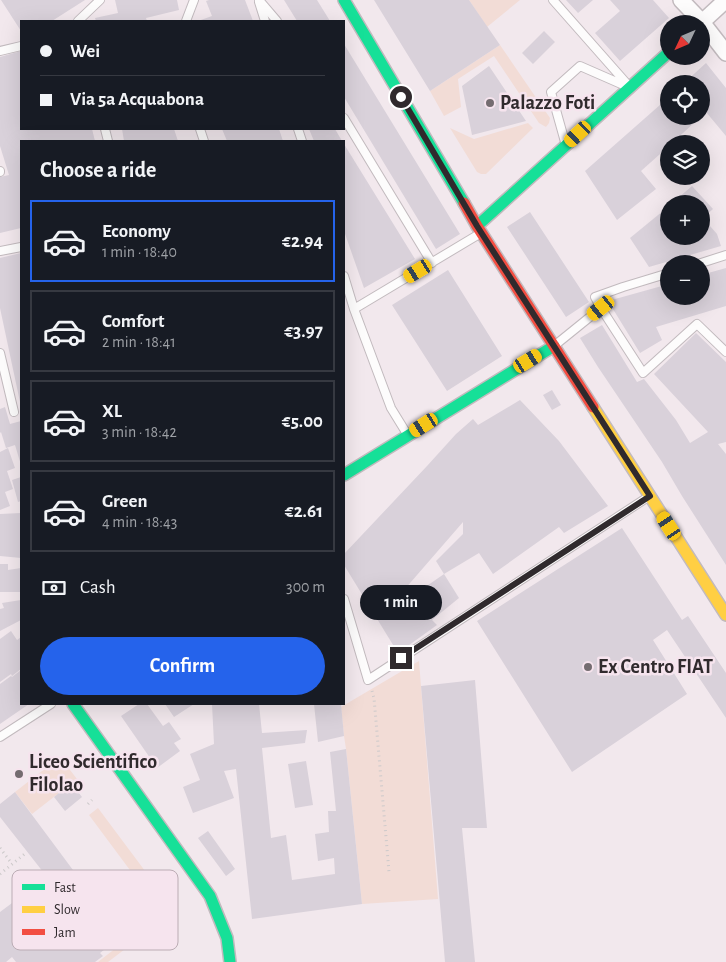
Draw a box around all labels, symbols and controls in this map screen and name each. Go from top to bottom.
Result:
north arrow [660,15,710,65]
map controls [660,15,710,305]
text: Wei [70,42,100,61]
button: locate [660,75,710,125]
route start [390,86,412,108]
text: Via 5a Acquabona [70,90,204,109]
place label: Palazzo Foti [500,93,595,113]
marker: Palazzo Foti [484,97,496,109]
car [561,118,594,150]
button: layers [660,135,710,185]
text: Choose a ride [40,159,156,181]
button: + [660,195,710,245]
icon: car [42,219,87,264]
text: Economy [102,222,171,241]
text: €2.94 [282,232,323,251]
text: 1 min · 18:40 [102,244,177,260]
button: − [660,255,710,305]
car [401,257,434,285]
car [584,293,617,323]
icon: car [42,309,87,354]
text: Comfort [102,312,164,331]
text: €3.97 [284,322,323,341]
text: 2 min · 18:41 [102,334,176,350]
car [511,347,544,375]
icon: car [42,399,87,444]
text: XL [102,402,122,421]
car [407,411,440,439]
text: €5.00 [282,412,323,431]
text: 3 min · 18:42 [102,424,177,440]
icon: car [42,489,87,534]
text: Green [102,492,148,511]
text: €2.61 [285,502,323,521]
car [654,509,683,543]
text: 4 min · 18:43 [102,514,177,530]
icon: cash [40,574,68,602]
text: Cash [80,578,116,597]
text: 300 m [286,579,325,595]
callout: 1 min [360,586,442,620]
text: 1 min [384,594,418,610]
button: Confirm [40,637,325,695]
route end [390,647,412,669]
place label: Ex Centro FIAT [598,657,713,677]
marker: Ex Centro FIAT [582,661,594,673]
place label: Liceo Scientifico Filolao [29,752,157,795]
marker: Liceo Scientifico Filolao [13,768,25,780]
legend [12,870,178,950]
text: Fast [54,881,76,895]
text: Slow [54,903,81,917]
text: Jam [54,926,76,940]

